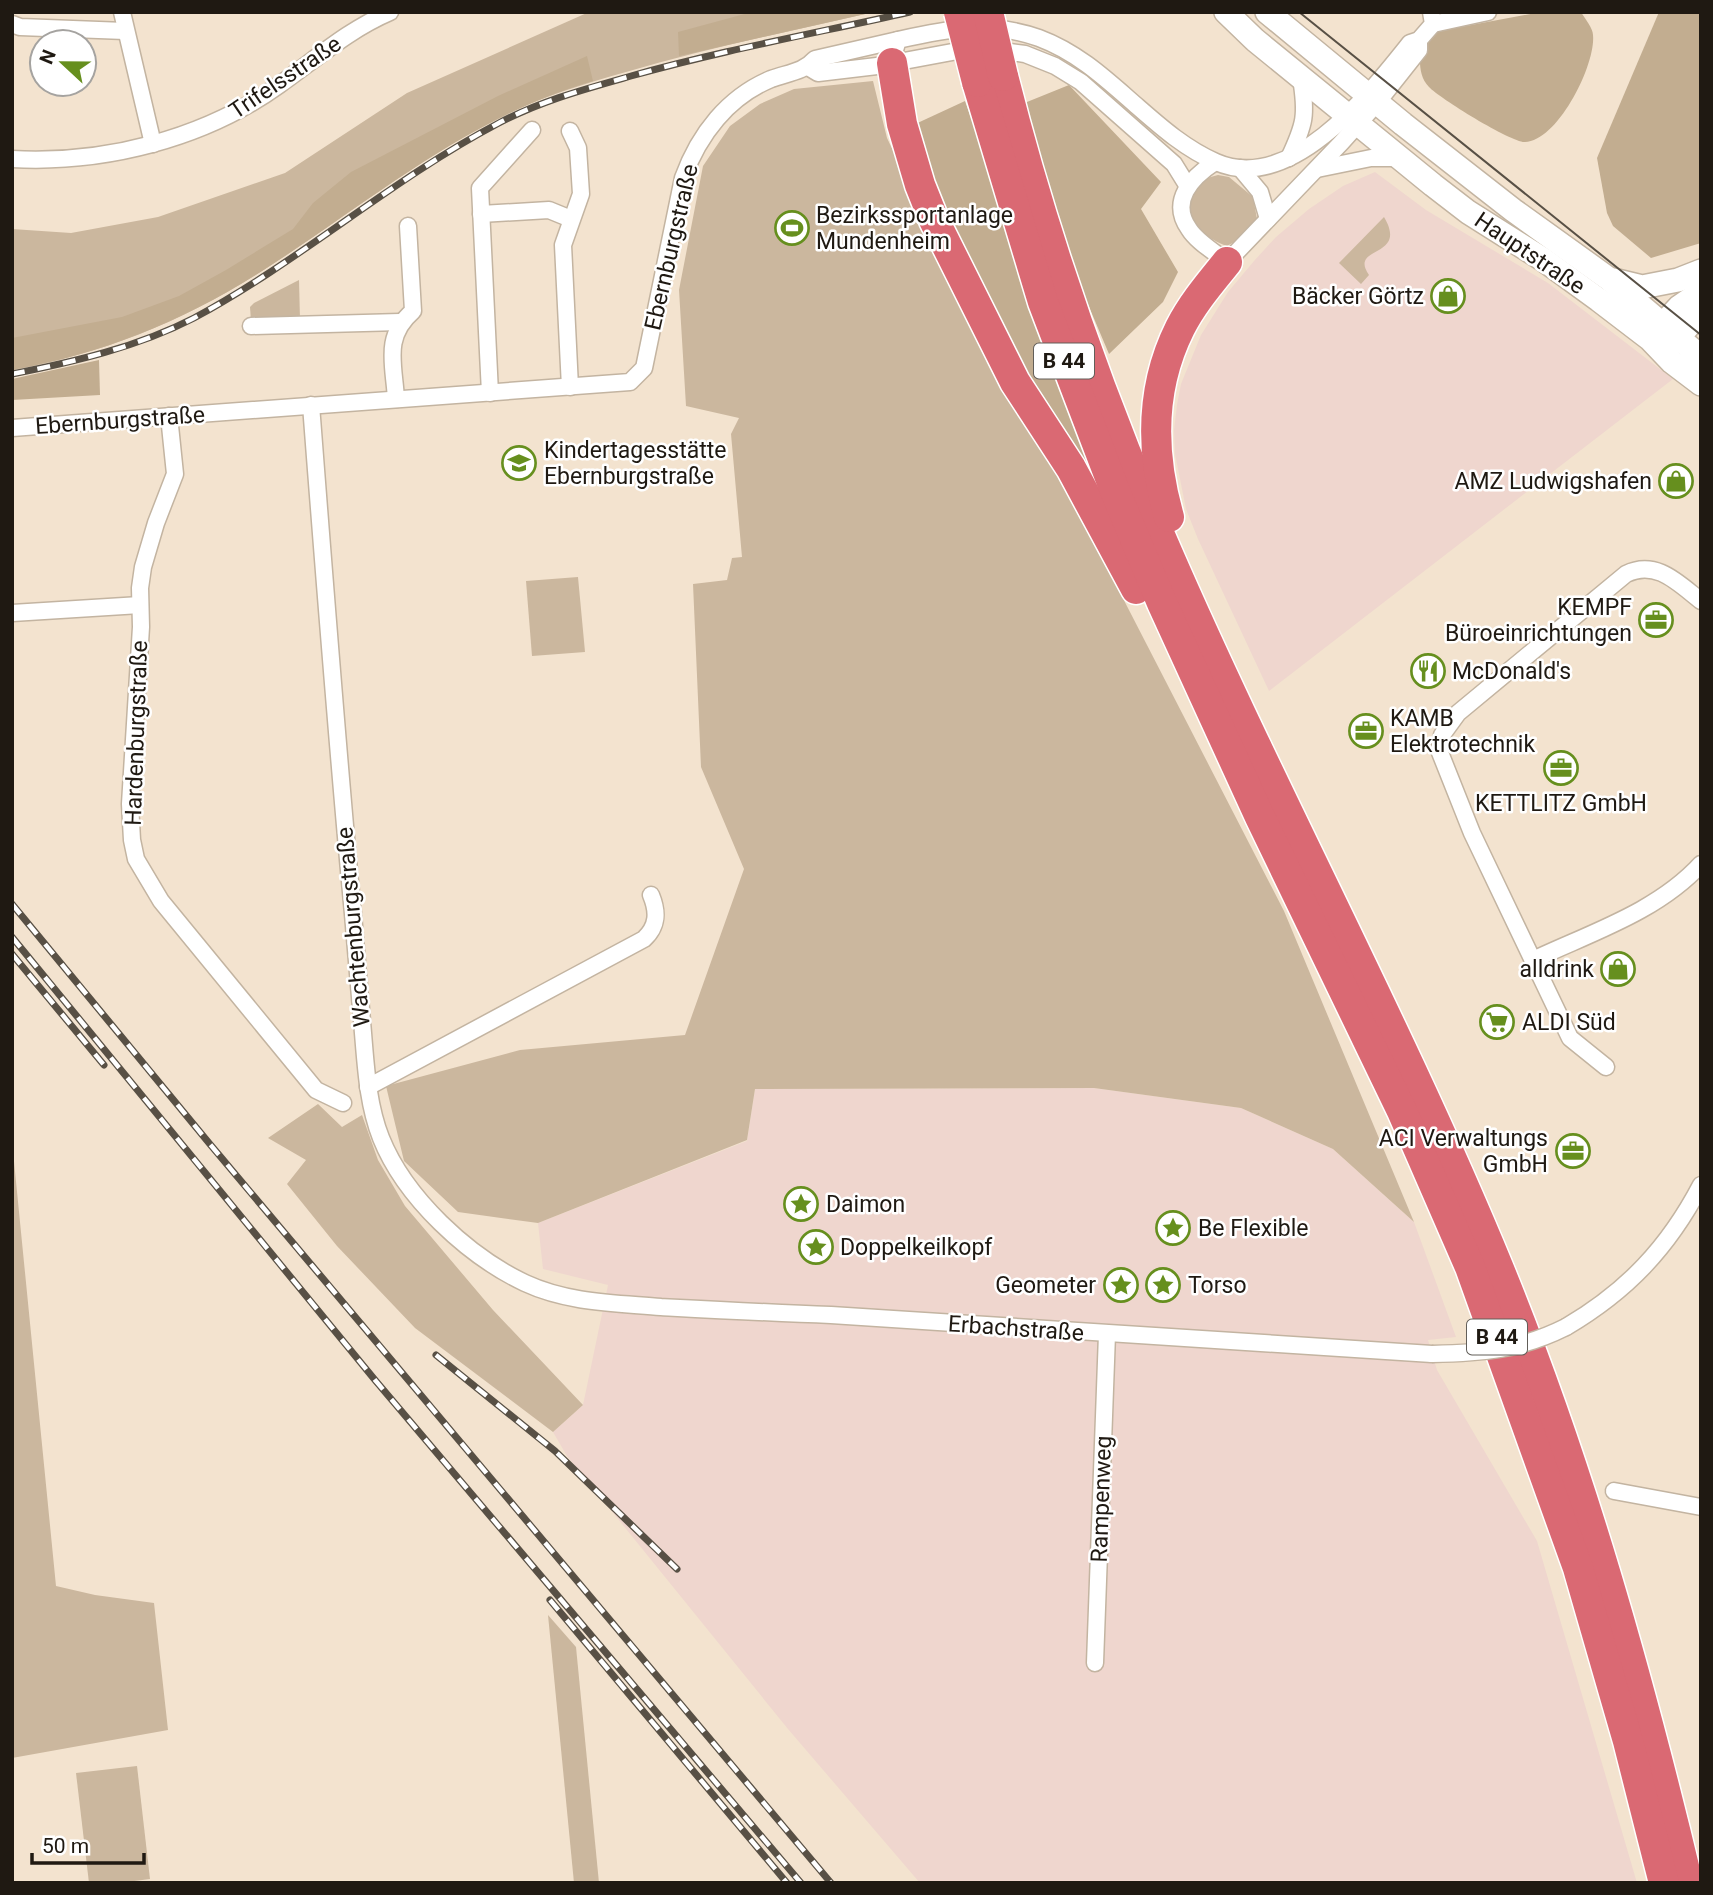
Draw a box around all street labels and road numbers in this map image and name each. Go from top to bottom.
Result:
street label: Trifelsstraße [224,30,346,125]
street label: Ebernburgstraße [639,161,704,333]
street label: Hauptstraße [1469,207,1590,300]
road number: B 44 [1034,344,1094,378]
street label: Ebernburgstraße [34,401,206,440]
street label: Hardenburgstraße [120,640,153,826]
street label: Wachtenburgstraße [331,826,376,1028]
street label: Erbachstraße [947,1310,1085,1347]
road number: B 44 [1467,1320,1527,1354]
street label: Rampenweg [1086,1435,1117,1563]

